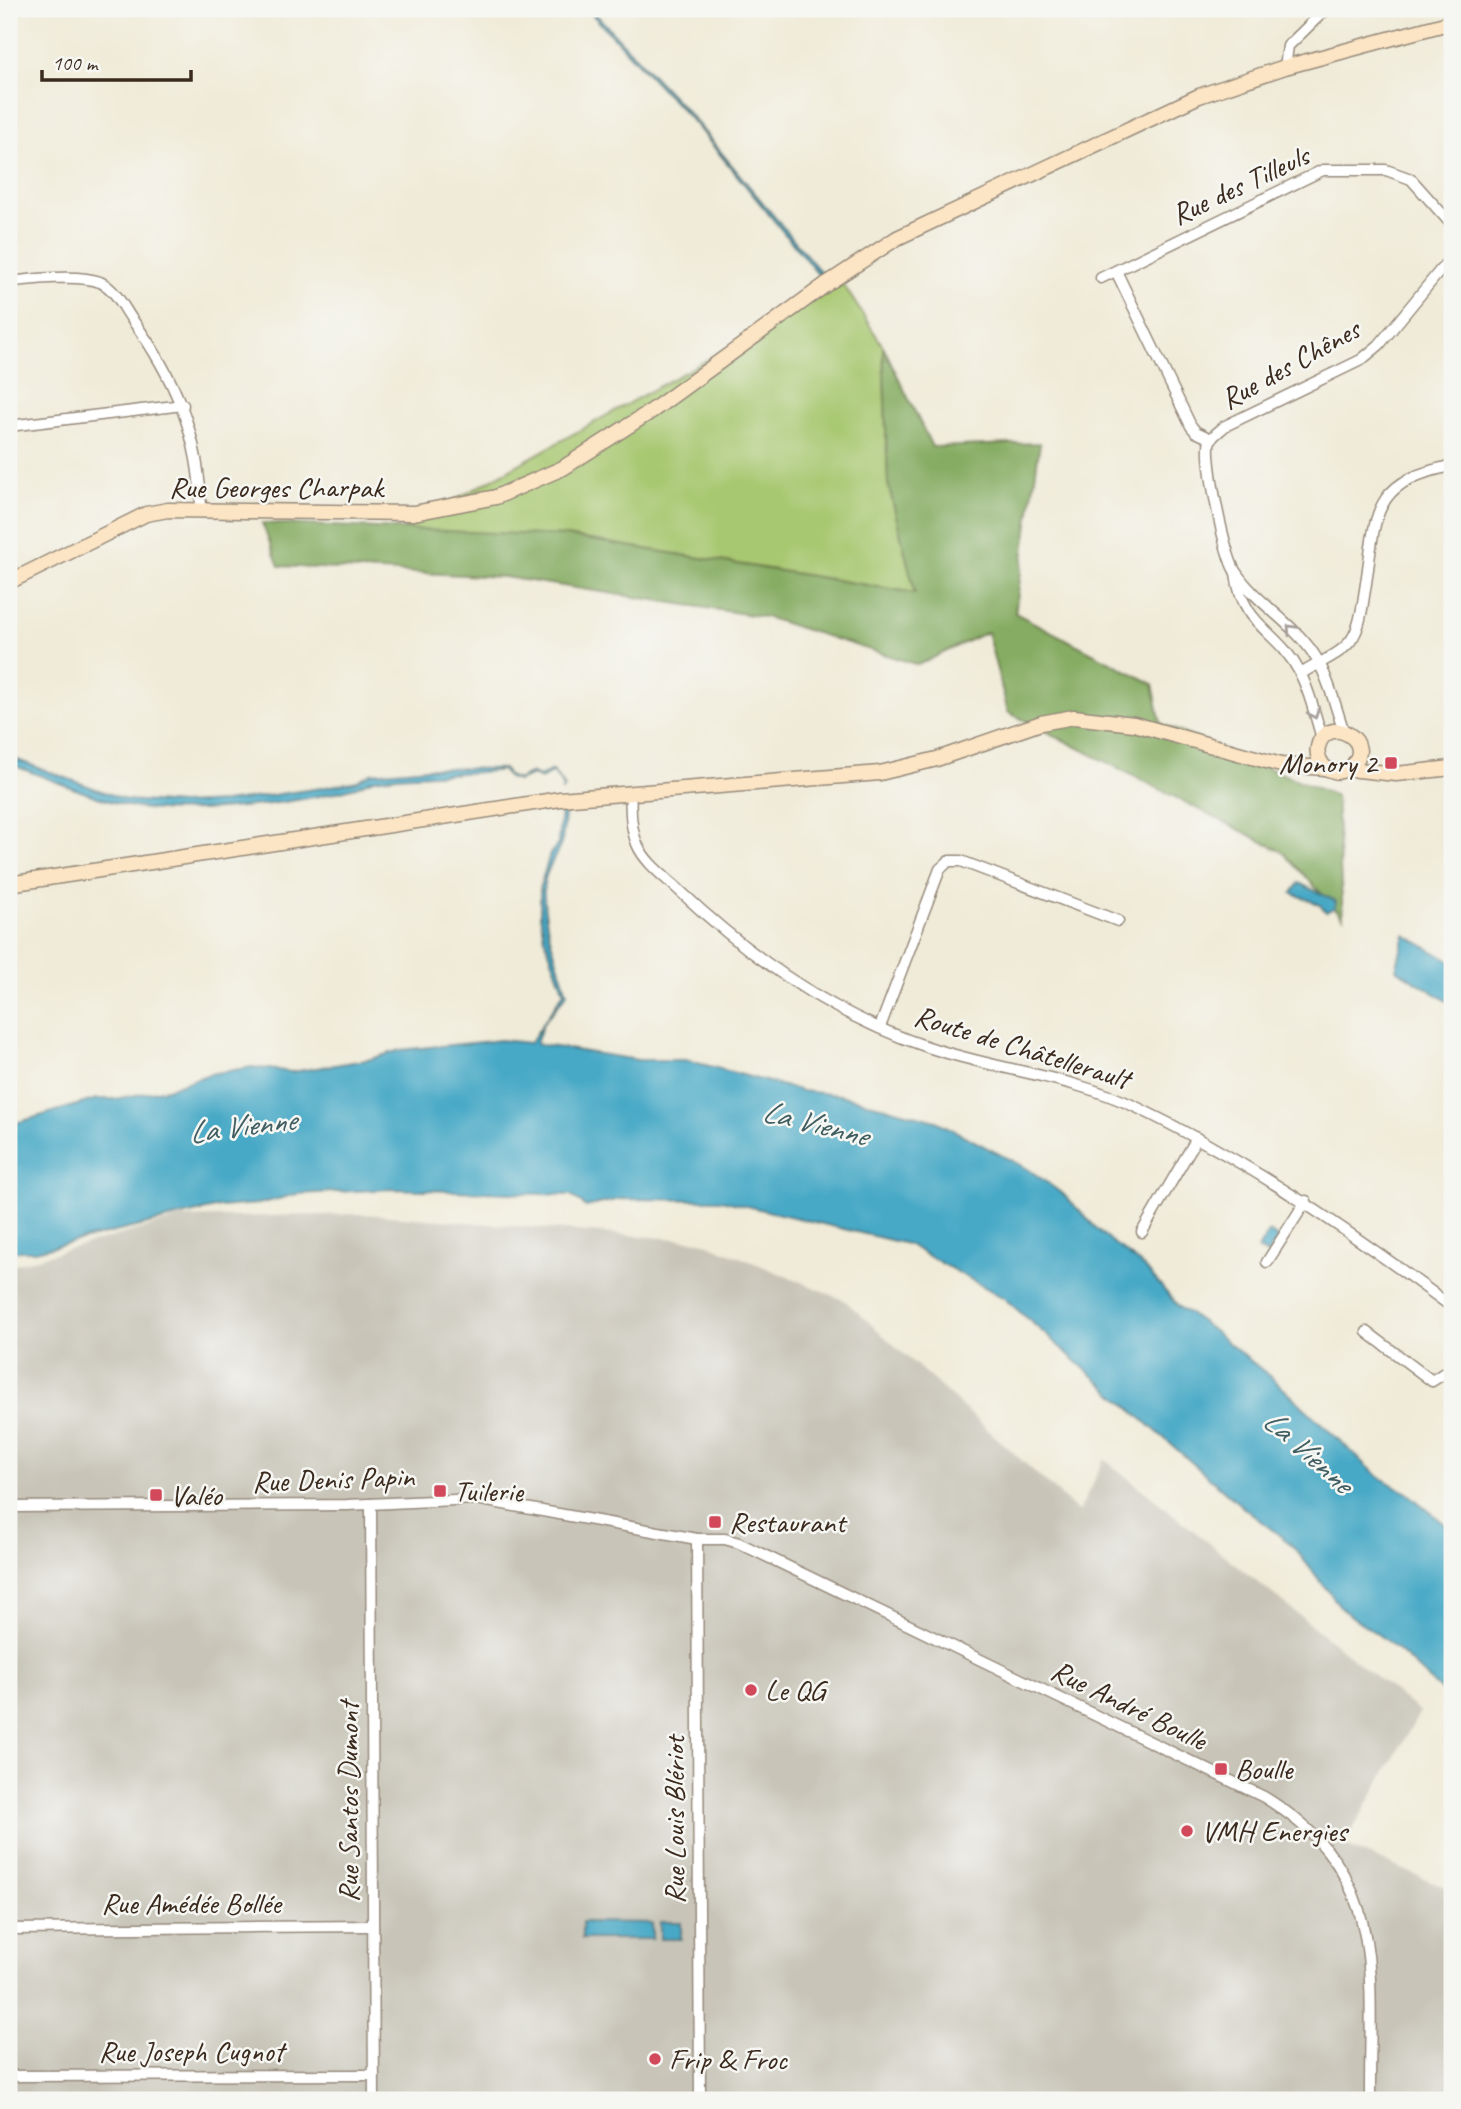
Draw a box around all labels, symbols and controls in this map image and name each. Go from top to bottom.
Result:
scale bar [42,38,191,82]
text: 100 m [52,50,99,76]
street label: Rue des Tilleuls [1165,135,1318,233]
street label: Rue des Chênes [1214,309,1369,418]
street label: Rue Georges Charpak [169,468,385,506]
one-way arrow [1287,624,1300,637]
one-way arrow [1306,708,1320,720]
place label: Monory 2 [1279,744,1379,782]
marker: Monory 2 [1383,755,1399,771]
street label: Route de Châtellerault [910,996,1138,1099]
water label: La Vienne [758,1090,876,1157]
water label: La Vienne [187,1099,302,1153]
water label: La Vienne [1255,1400,1365,1505]
street label: Rue Denis Papin [251,1457,416,1501]
place label: Tuilerie [454,1472,525,1510]
place label: Valéo [170,1476,223,1514]
marker: Tuilerie [432,1483,448,1499]
marker: Valéo [148,1487,164,1503]
place label: Restaurant [729,1503,848,1541]
marker: Restaurant [707,1514,723,1530]
street label: Rue André Boulle [1045,1651,1215,1760]
place label: Le QG [765,1671,828,1709]
marker: Le QG [743,1682,759,1698]
street label: Rue Santos Dumont [329,1697,367,1902]
street label: Rue Louis Blériot [655,1733,693,1904]
place label: Boulle [1235,1750,1294,1788]
marker: Boulle [1213,1761,1229,1777]
place label: VMH Energies [1201,1812,1350,1850]
marker: VMH Energies [1179,1823,1195,1839]
street label: Rue Amédée Bollée [101,1884,283,1922]
street label: Rue Joseph Cugnot [98,2032,288,2070]
place label: Frip & Froc [669,2040,788,2078]
marker: Frip & Froc [647,2051,663,2067]

